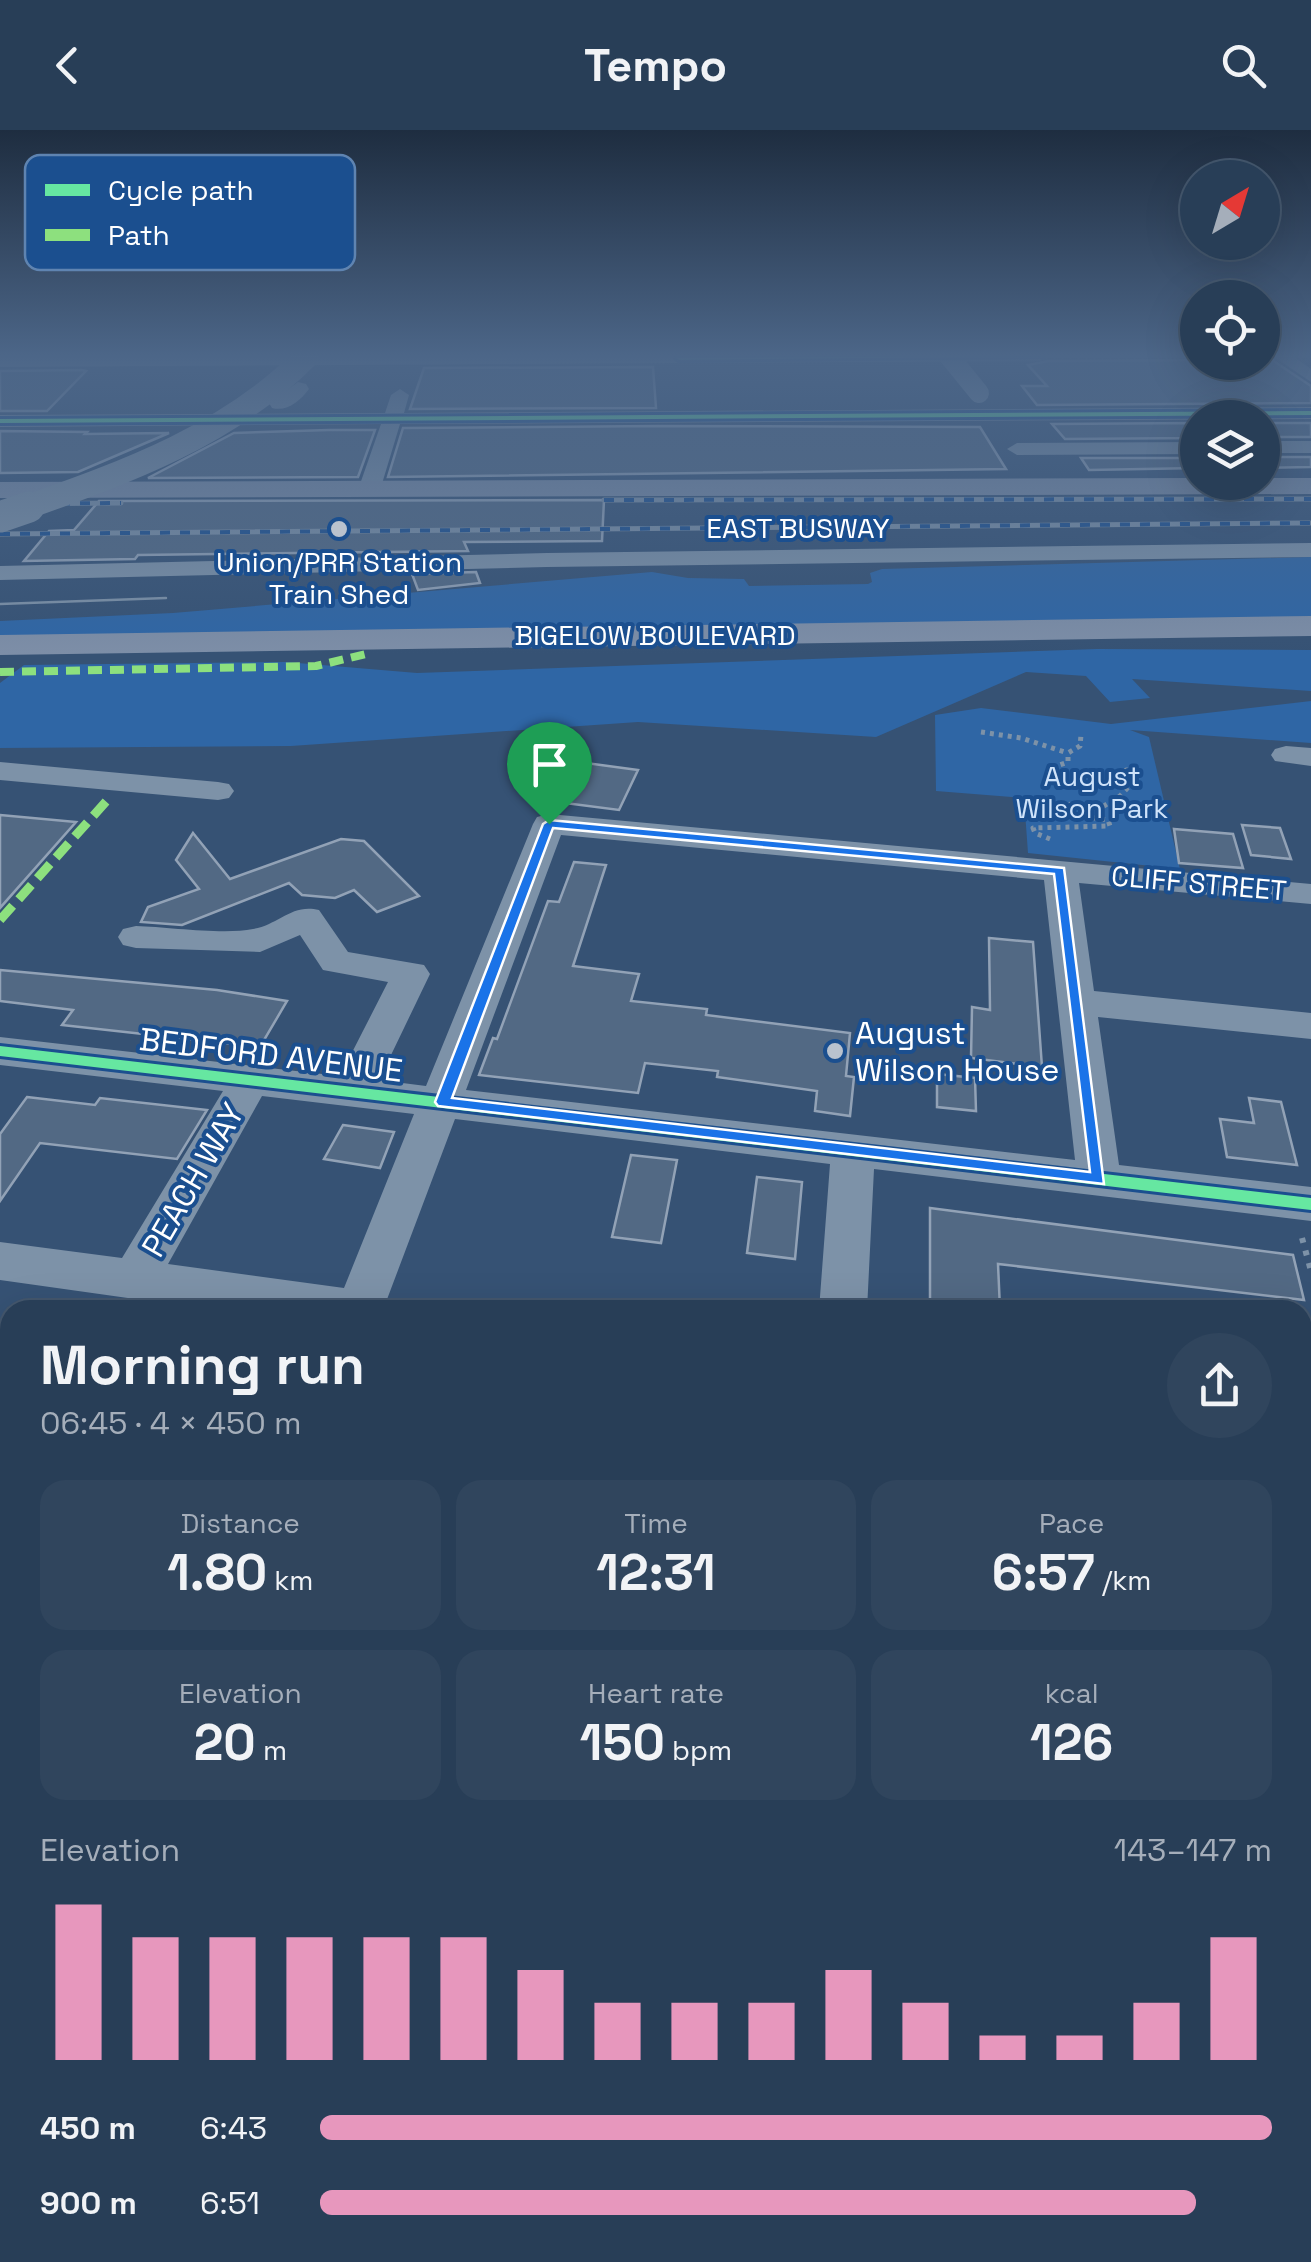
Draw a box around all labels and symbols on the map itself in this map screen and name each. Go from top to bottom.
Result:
legend [25,155,355,270]
north arrow [1180,160,1280,260]
text: Cycle path [108,172,254,208]
text: Path [108,217,170,253]
street label: EAST BUSWAY [706,510,890,546]
marker: Union/PRR Station Train Shed [328,518,350,540]
place label: Union/PRR Station Train Shed [216,544,462,612]
street label: BIGELOW BOULEVARD [514,617,796,653]
pin [507,722,592,825]
park label: August Wilson Park [1016,758,1168,826]
street label: CLIFF STREET [1110,857,1288,909]
place label: August Wilson House [855,1013,1059,1090]
street label: BEDFORD AVENUE [137,1019,405,1091]
marker: August Wilson House [824,1040,846,1062]
street label: PEACH WAY [133,1096,253,1264]

